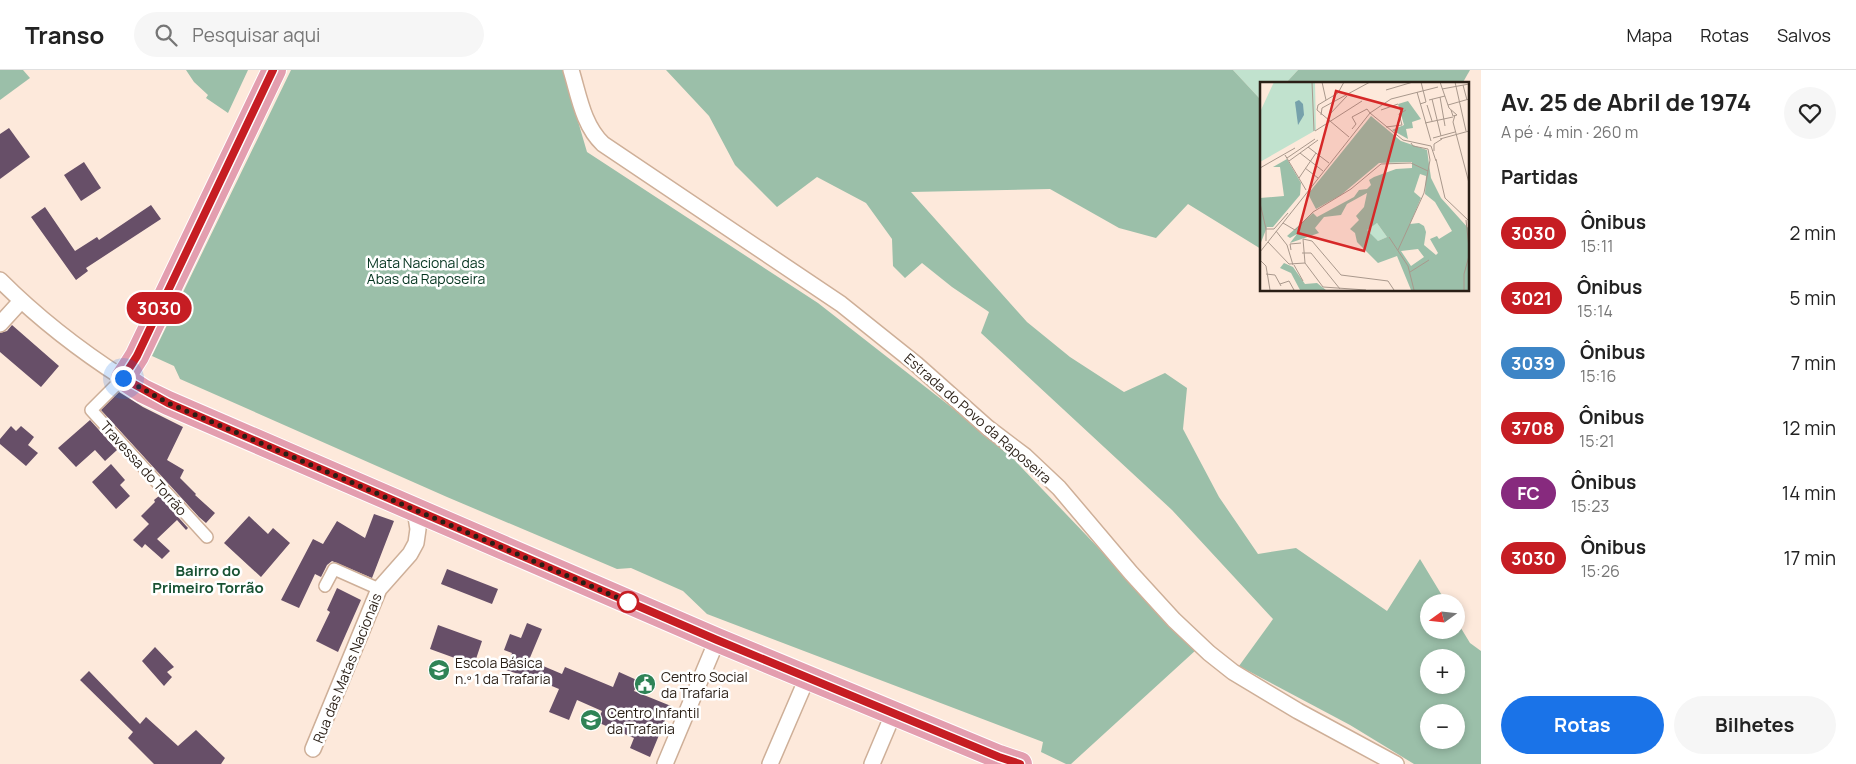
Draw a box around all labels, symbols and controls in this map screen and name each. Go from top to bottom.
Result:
search box [134,12,484,57]
text: Transo [25,18,104,51]
icon: search [152,21,180,49]
text: Pesquisar aqui [192,22,320,48]
text: Mapa [1626,23,1672,47]
text: Rotas [1700,23,1749,47]
text: Salvos [1777,23,1831,47]
inset map [1260,82,1468,291]
text: Av. 25 de Abril de 1974 [1501,85,1751,118]
button: heart [1784,87,1836,139]
text: A pé · 4 min · 260 m [1501,121,1638,143]
text: Partidas [1501,164,1578,190]
text: Ônibus [1581,209,1646,235]
text: 2 min [1790,220,1836,246]
text: 3030 [1511,221,1556,245]
text: 15:11 [1581,235,1613,257]
park label: Mata Nacional das Abas da Raposeira [367,253,485,288]
text: Ônibus [1577,274,1642,300]
text: 5 min [1789,285,1836,311]
text: 3021 [1511,286,1552,310]
line badge: 3030 [124,292,194,324]
text: 3030 [137,296,181,320]
text: 15:14 [1577,300,1613,322]
text: Ônibus [1580,339,1645,365]
street label: Estrada do Povo da Raposeira [900,349,1056,487]
text: 7 min [1791,350,1836,376]
text: 3039 [1511,351,1555,375]
text: 15:16 [1580,365,1616,387]
your location [111,366,136,391]
text: Ônibus [1579,404,1644,430]
text: 12 min [1782,415,1836,441]
text: 3708 [1511,416,1554,440]
street label: Travessa do Torrão [96,417,192,519]
text: 15:21 [1579,430,1615,452]
text: Ônibus [1571,469,1636,495]
text: 14 min [1782,480,1836,506]
text: FC [1517,481,1540,505]
text: 15:23 [1571,495,1609,517]
text: Ônibus [1581,534,1646,560]
text: 17 min [1783,545,1836,571]
text: 3030 [1511,546,1556,570]
district label: Bairro do Primeiro Torrão [152,560,264,598]
text: 15:26 [1581,560,1620,582]
street label: Rua das Matas Nacionais [308,590,386,746]
unlabelled marker [617,591,639,613]
north arrow [1420,594,1465,639]
map controls [1420,594,1465,749]
button: + [1420,649,1465,694]
place label: Escola Básica n.º 1 da Trafaria [455,653,550,688]
school or university icon: Escola Básica n.º 1 da Trafaria [427,658,451,682]
place label: Centro Social da Trafaria [661,667,748,702]
public building icon: Centro Social da Trafaria [633,672,657,696]
button: Rotas [1501,696,1664,754]
button: Bilhetes [1674,696,1836,754]
place label: Centro Infantil da Trafaria [607,703,699,738]
button: − [1420,704,1465,749]
school or university icon: Centro Infantil da Trafaria [579,708,603,732]

